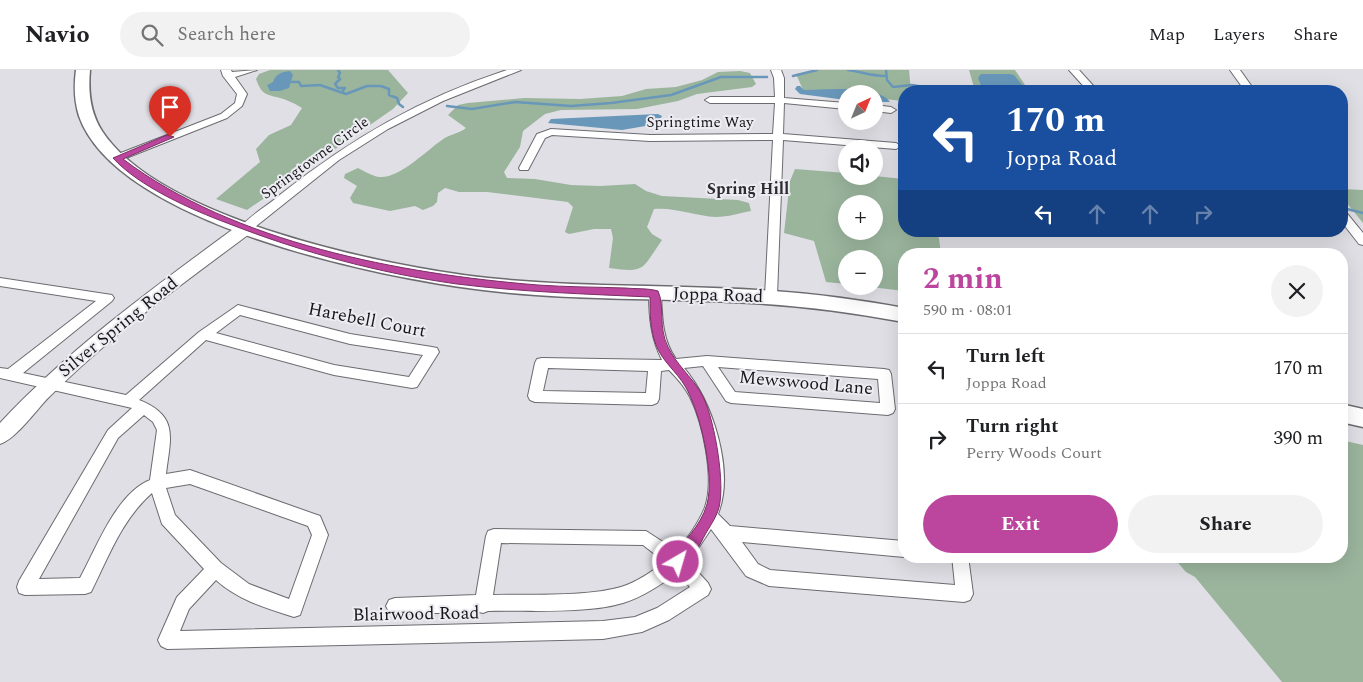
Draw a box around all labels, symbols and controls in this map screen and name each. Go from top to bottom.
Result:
search box [120,12,470,57]
text: Navio [25,17,90,53]
text: Search here [178,20,276,49]
icon: search [138,21,166,49]
text: Map [1149,21,1185,48]
text: Layers [1213,21,1265,48]
text: Share [1293,21,1338,48]
north arrow [838,85,882,130]
map controls [838,85,883,295]
pin [149,86,191,137]
icon: arrive [156,93,184,121]
text: 170 m [1006,94,1105,147]
icon: left [923,105,988,170]
street label: Springtowne Circle [256,111,374,205]
street label: Springtime Way [647,111,754,134]
button: sound [838,140,883,185]
text: Joppa Road [1006,142,1117,175]
district label: Spring Hill [707,177,789,201]
button: + [838,195,883,240]
icon: left [1030,200,1058,228]
icon: ahead [1083,200,1111,228]
icon: ahead [1136,200,1164,228]
icon: right [1189,200,1217,228]
button: − [838,250,883,295]
text: 2 min [923,256,1003,302]
button: close [1271,265,1323,317]
street label: Silver Spring Road [52,270,184,384]
street label: Joppa Road [672,280,764,310]
street label: Harebell Court [306,295,428,345]
text: 590 m · 08:01 [923,298,1013,322]
text: Turn left [966,342,1045,371]
text: 170 m [1273,354,1323,383]
icon: left [923,355,951,383]
street label: Mewswood Lane [738,364,874,402]
text: Joppa Road [966,371,1047,395]
text: Turn right [966,412,1059,441]
text: 390 m [1273,424,1323,453]
icon: right [923,425,951,453]
text: Perry Woods Court [966,441,1102,465]
button: Exit [923,495,1118,553]
button: Share [1128,495,1323,553]
position arrow [651,535,703,587]
street label: Blairwood Road [352,599,480,629]

